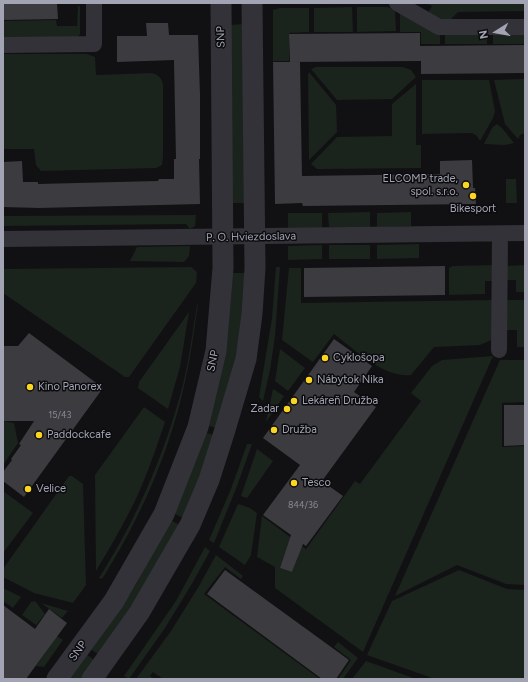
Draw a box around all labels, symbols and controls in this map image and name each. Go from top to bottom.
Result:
north arrow [476,12,516,52]
street label: SNP [214,26,228,48]
text: N [477,29,491,40]
place label: ELCOMP trade, spol. s.r.o. [382,172,458,198]
marker: ELCOMP trade, spol. s.r.o. [461,180,471,190]
marker: Bikesport [468,191,478,201]
place label: Bikesport [450,202,496,216]
street label: P. O. Hviezdoslava [206,230,296,244]
street label: SNP [204,349,222,373]
place label: Cyklošopa [333,351,385,365]
marker: Cyklošopa [320,353,330,363]
place label: Nábytok Nika [317,373,384,387]
marker: Nábytok Nika [304,375,314,385]
place label: Kino Panorex [38,380,102,394]
marker: Kino Panorex [25,382,35,392]
place label: Lekáreň Družba [302,394,378,408]
marker: Lekáreň Družba [289,396,299,406]
place label: Zadar [251,402,279,416]
marker: Zadar [282,404,292,414]
house number: 15/43 [49,410,71,420]
place label: Družba [282,423,317,437]
marker: Družba [269,425,279,435]
place label: Paddockcafe [47,428,111,442]
marker: Paddockcafe [34,430,44,440]
place label: Tesco [302,476,331,490]
marker: Tesco [289,478,299,488]
place label: Velice [36,482,66,496]
marker: Velice [23,484,33,494]
house number: 844/36 [288,500,318,510]
street label: SNP [66,638,90,664]

